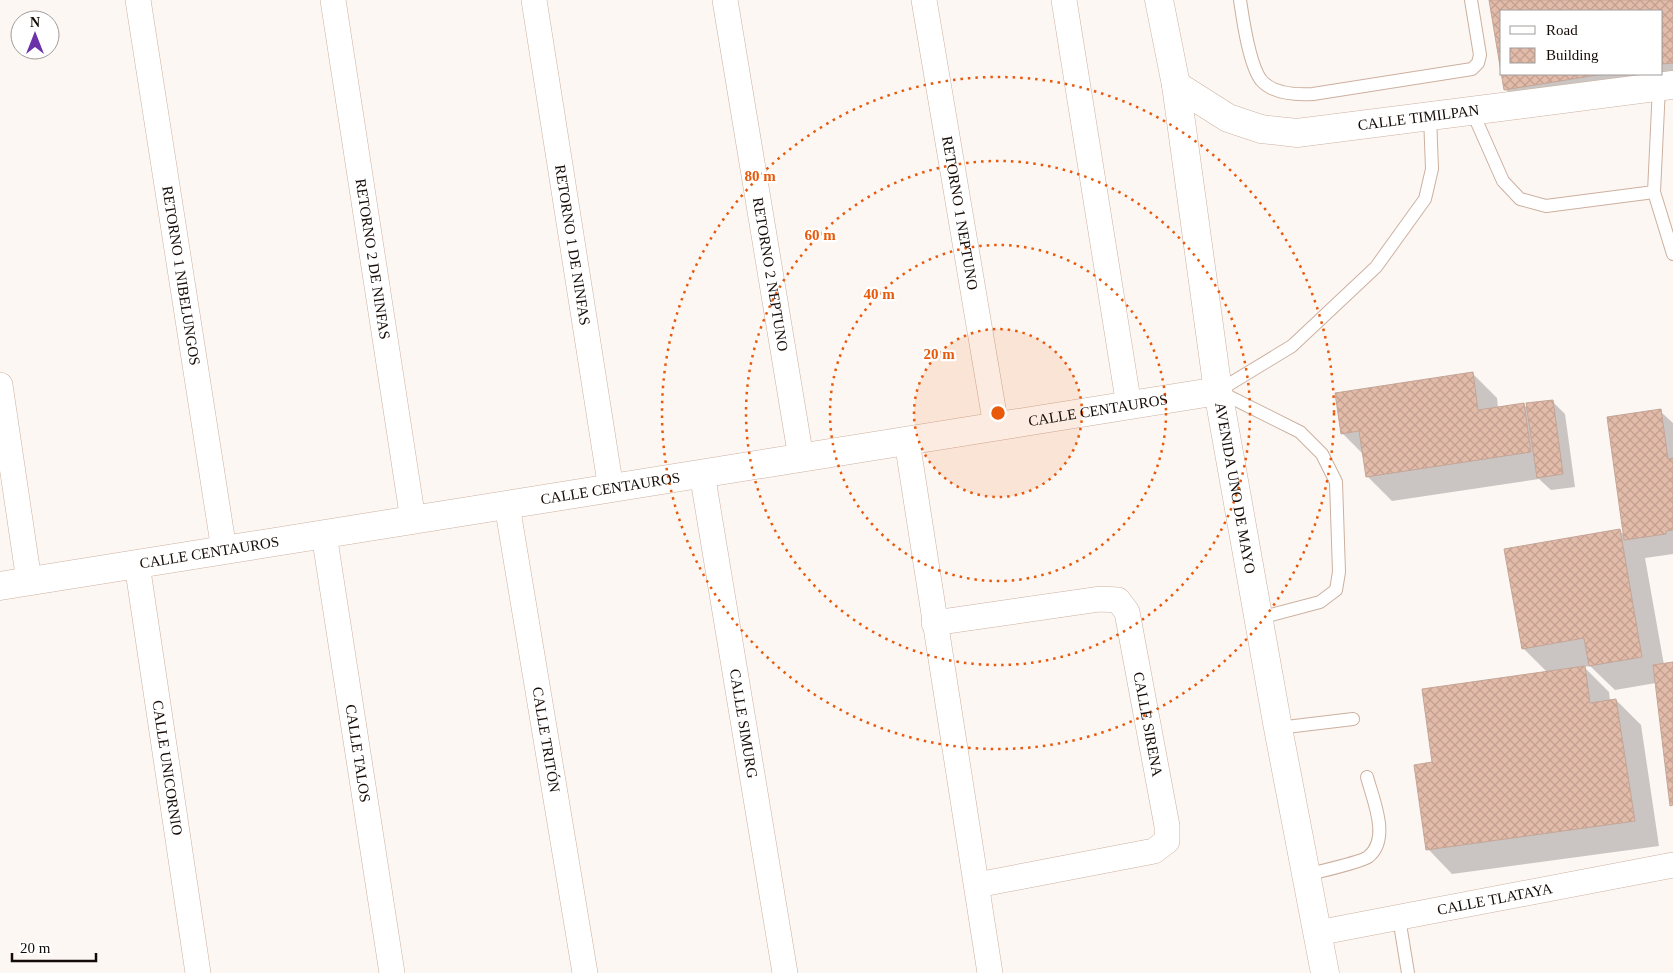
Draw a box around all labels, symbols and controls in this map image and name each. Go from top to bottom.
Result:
north arrow [10,10,60,60]
legend [1500,10,1663,75]
text: N [30,15,40,30]
text: Road [1546,22,1578,38]
text: Building [1546,47,1599,63]
street label: CALLE TIMILPAN [1357,102,1480,133]
street label: RETORNO 1 NEPTUNO [939,135,981,291]
street label: RETORNO 1 DE NINFAS [552,163,593,326]
text: 80 m [744,168,776,184]
street label: RETORNO 2 DE NINFAS [353,177,393,340]
street label: RETORNO 1 NIBELUNGOS [159,185,203,367]
street label: RETORNO 2 NEPTUNO [750,196,791,353]
text: 60 m [804,227,836,243]
text: 40 m [863,286,895,302]
text: 20 m [923,346,955,362]
street label: CALLE CENTAUROS [1027,391,1169,429]
street label: AVENIDA UNO DE MAYO [1212,401,1258,575]
centre of rings [989,404,1007,422]
street label: CALLE CENTAUROS [539,469,681,507]
street label: CALLE CENTAUROS [138,533,280,572]
street label: CALLE SIMURG [727,668,761,780]
street label: CALLE SIRENA [1130,671,1166,778]
street label: CALLE TRITÓN [529,686,563,794]
street label: CALLE UNICORNIO [149,699,185,837]
street label: CALLE TALOS [342,703,373,804]
street label: CALLE TLATAYA [1436,880,1554,918]
scale bar [12,930,96,962]
text: 20 m [20,940,51,956]

